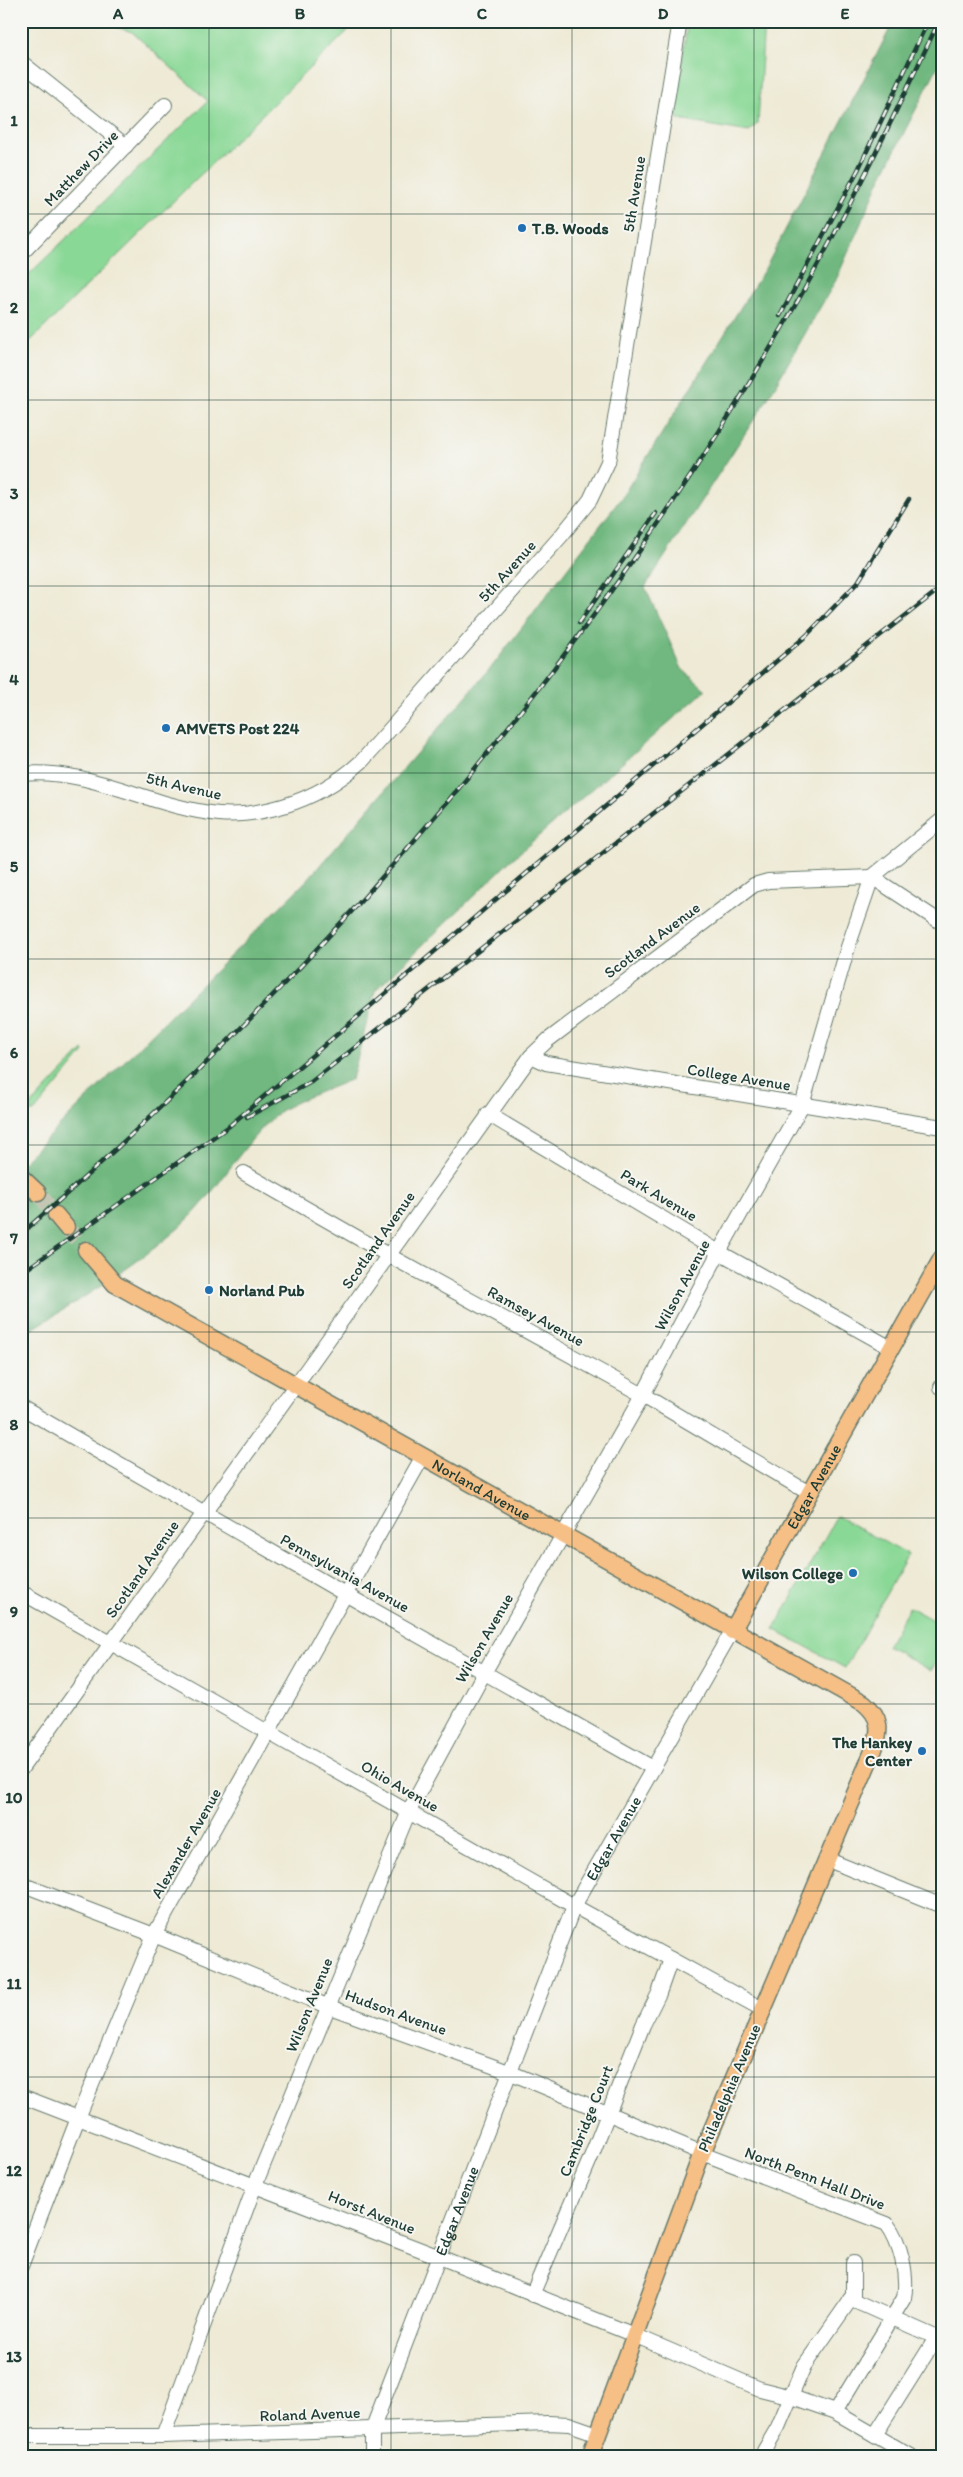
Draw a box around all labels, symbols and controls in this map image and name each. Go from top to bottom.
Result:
text: A [112,4,124,23]
text: B [295,4,306,23]
text: C [477,4,488,23]
text: D [658,4,669,23]
text: E [841,4,850,23]
text: 1 [10,111,18,130]
street label: Matthew Drive [40,126,122,210]
street label: 5th Avenue [619,154,649,233]
place label: T.B. Woods [531,219,609,238]
marker: T.B. Woods [516,222,528,234]
text: 2 [10,298,19,317]
text: 3 [10,484,19,503]
street label: 5th Avenue [474,536,540,606]
text: 4 [9,670,19,689]
place label: AMVETS Post 224 [175,719,300,738]
marker: AMVETS Post 224 [160,722,172,734]
street label: 5th Avenue [144,768,224,804]
text: 5 [10,857,19,876]
street label: Scotland Avenue [600,898,704,982]
text: 6 [10,1043,19,1062]
street label: College Avenue [686,1059,792,1095]
street label: Park Avenue [617,1165,701,1225]
street label: Scotland Avenue [337,1187,419,1293]
text: 7 [9,1229,18,1248]
street label: Wilson Avenue [650,1236,714,1334]
place label: Norland Pub [219,1281,305,1300]
street label: Ramsey Avenue [484,1282,588,1350]
marker: Norland Pub [203,1284,215,1296]
text: 8 [10,1415,19,1434]
street label: Edgar Avenue [782,1441,845,1532]
street label: Norland Avenue [429,1454,535,1524]
street label: Scotland Avenue [101,1516,183,1622]
street label: Pennsylvania Avenue [277,1530,413,1617]
place label: Wilson College [742,1564,843,1584]
marker: Wilson College [847,1567,859,1579]
street label: Wilson Avenue [451,1590,517,1686]
text: 9 [10,1602,18,1621]
place label: The Hankey Center [831,1733,913,1770]
marker: The Hankey Center [916,1745,928,1757]
street label: Ohio Avenue [358,1756,442,1816]
street label: Alexander Avenue [147,1784,225,1901]
text: 10 [5,1788,23,1807]
street label: Edgar Avenue [581,1792,645,1884]
street label: Wilson Avenue [281,1955,337,2055]
text: 11 [7,1974,22,1993]
street label: Hudson Avenue [343,1985,449,2039]
street label: Philadelphia Avenue [693,2021,765,2155]
street label: Cambridge Court [555,2062,617,2180]
street label: North Penn Hall Drive [742,2142,888,2214]
text: 12 [6,2161,23,2180]
street label: Edgar Avenue [431,2163,482,2258]
street label: Horst Avenue [326,2186,419,2238]
text: 13 [6,2347,22,2366]
street label: Roland Avenue [259,2403,361,2425]

